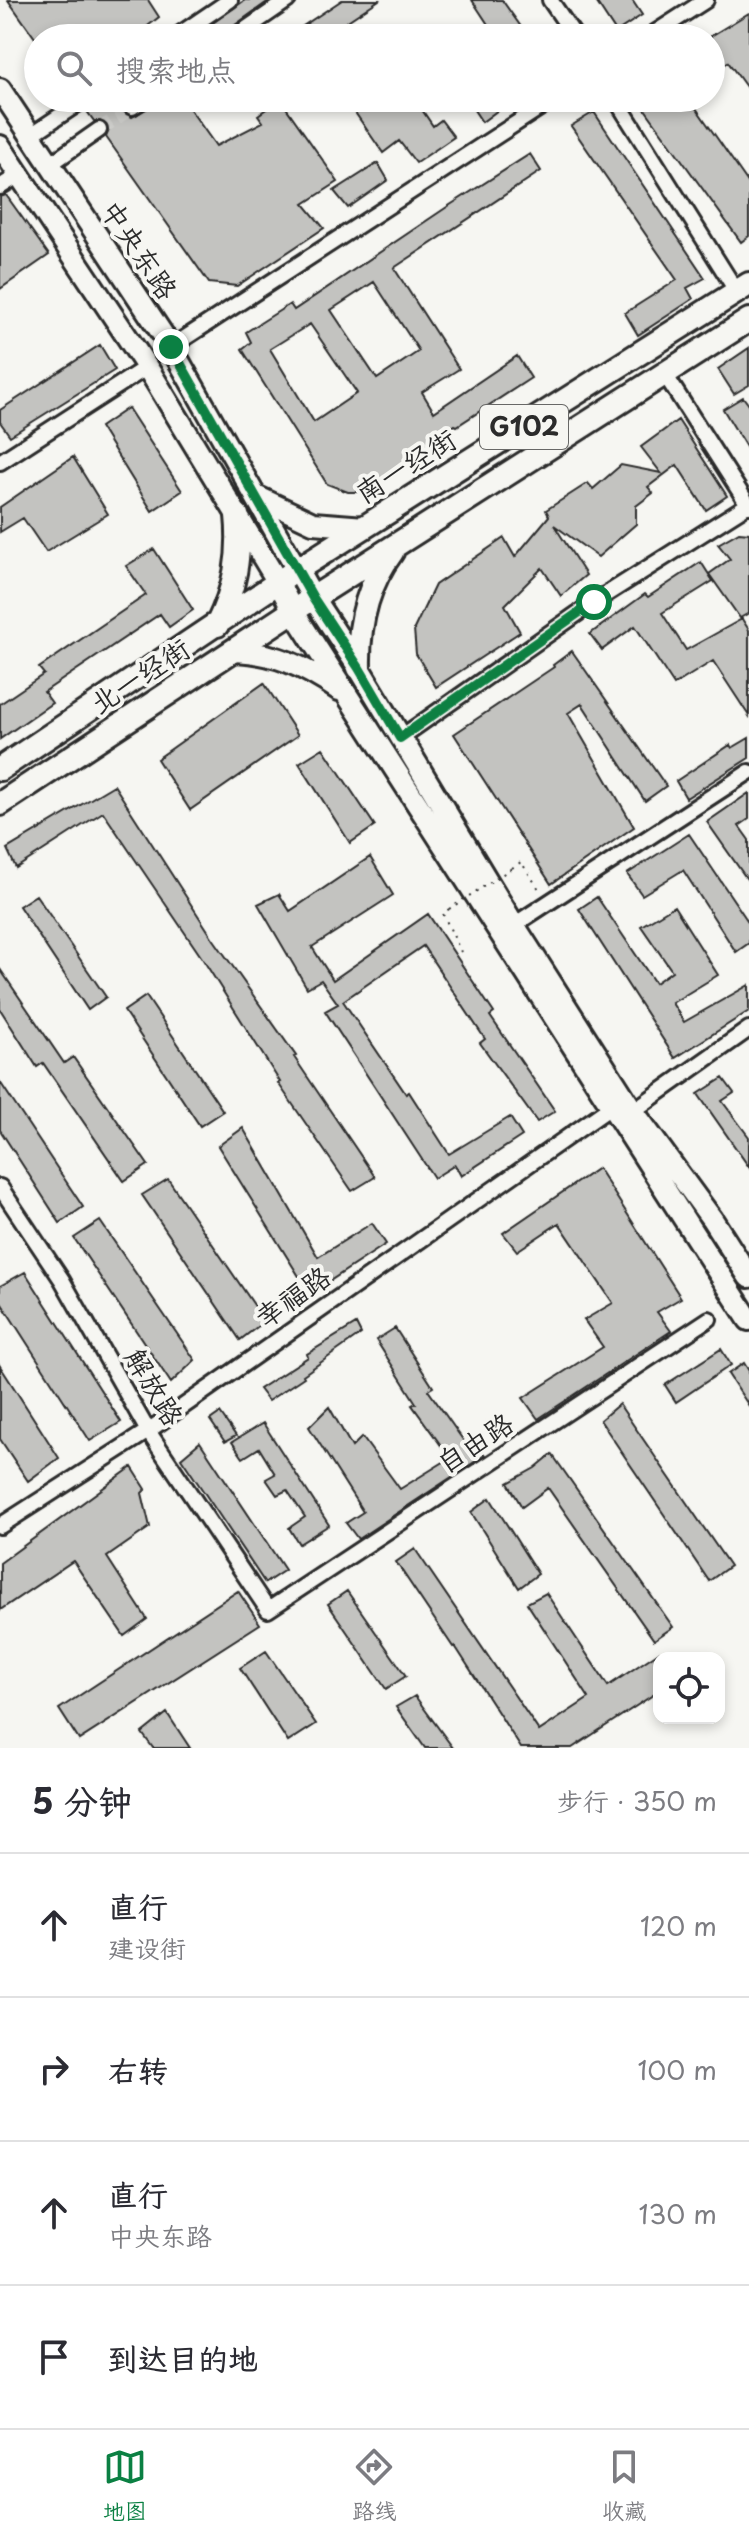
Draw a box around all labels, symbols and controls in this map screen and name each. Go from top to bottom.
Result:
search box [24,24,725,112]
icon: search [52,46,96,90]
text: 搜索地点 [116,46,236,91]
street label: 中央东路 [91,191,189,308]
route end [153,329,189,365]
road number: G102 [480,405,568,449]
street label: 南一经街 [346,417,464,513]
route start [576,584,612,620]
street label: 北一经街 [81,626,198,723]
street label: 幸福路 [245,1254,339,1337]
street label: 解放路 [115,1339,195,1433]
street label: 自由路 [427,1401,521,1483]
map controls [653,1652,725,1724]
button: locate [653,1652,725,1724]
text: 5 分钟 [32,1774,132,1826]
text: 步行 · 350 m [557,1781,717,1820]
text: 直行 [108,1883,168,1928]
icon: ahead [32,1903,76,1947]
text: 120 m [640,1906,717,1945]
text: 建设街 [108,1928,186,1967]
icon: right [32,2047,76,2091]
text: 右转 [108,2047,168,2092]
text: 100 m [637,2050,717,2089]
text: 直行 [108,2171,168,2216]
icon: ahead [32,2191,76,2235]
text: 130 m [638,2194,717,2233]
text: 中央东路 [108,2216,212,2255]
icon: arrive [32,2335,76,2379]
text: 到达目的地 [108,2335,258,2380]
tab: 地图 [103,2445,147,2526]
tab: 路线 [352,2445,396,2526]
tab: 收藏 [602,2445,646,2526]

